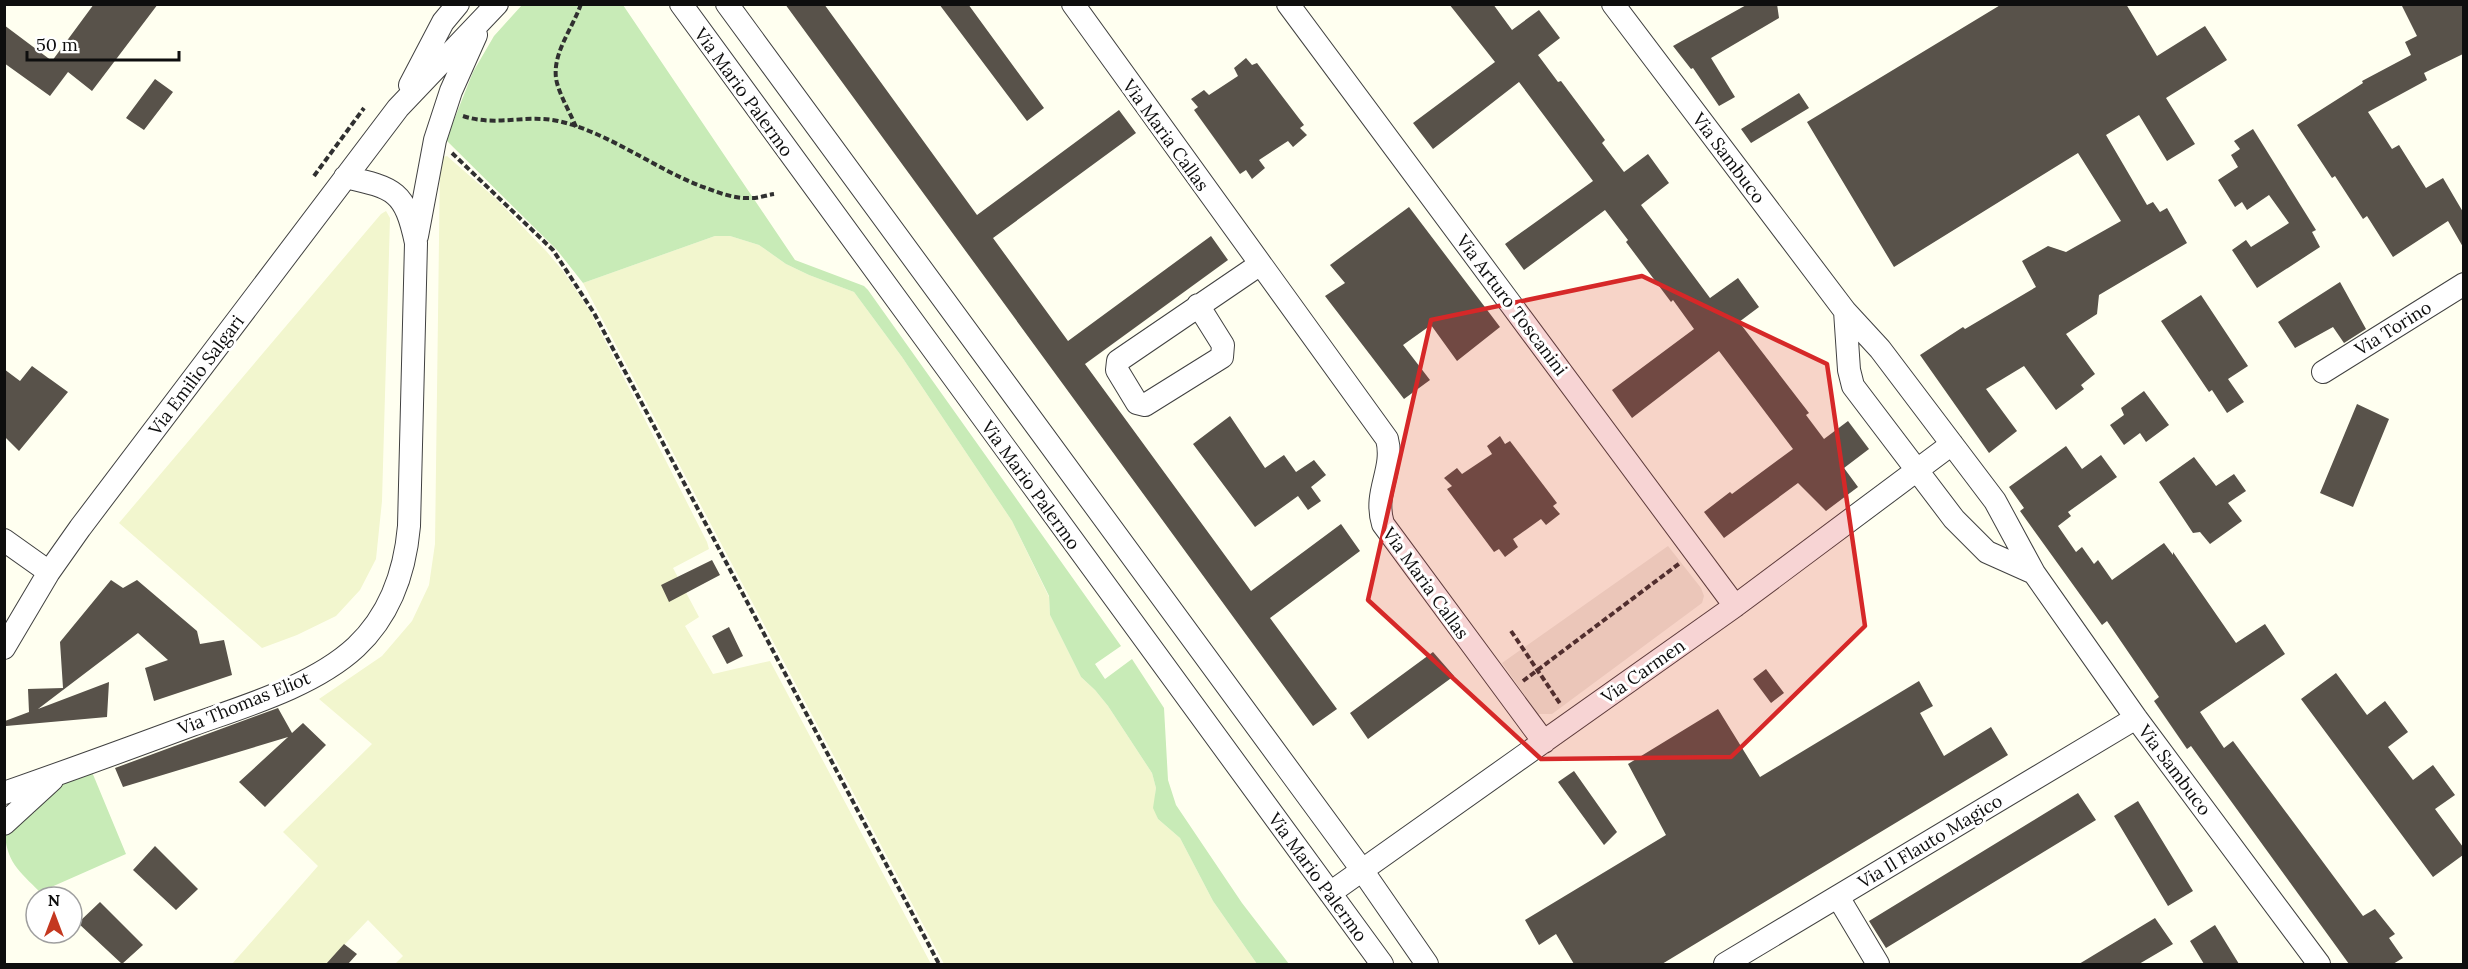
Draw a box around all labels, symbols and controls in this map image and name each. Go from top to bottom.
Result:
street label: Via Mario Palermo [689,22,798,161]
scale bar [27,24,178,62]
text: 50 m [36,33,78,56]
street label: Via Maria Callas [1117,74,1214,195]
street label: Via Sambuco [1687,107,1770,208]
street label: Via Arturo Toscanini [1451,229,1573,380]
street label: Via Torino [2350,295,2436,361]
street label: Via Emilio Salgari [143,310,249,440]
street label: Via Mario Palermo [976,415,1085,554]
street label: Via Maria Callas [1377,522,1474,643]
street label: Via Carmen [1596,634,1689,709]
street label: Via Thomas Eliot [174,666,313,740]
street label: Via Sambuco [2133,719,2216,820]
street label: Via Il Flauto Magico [1853,789,2006,894]
street label: Via Mario Palermo [1263,807,1372,946]
north arrow [24,885,84,945]
text: N [48,890,60,910]

